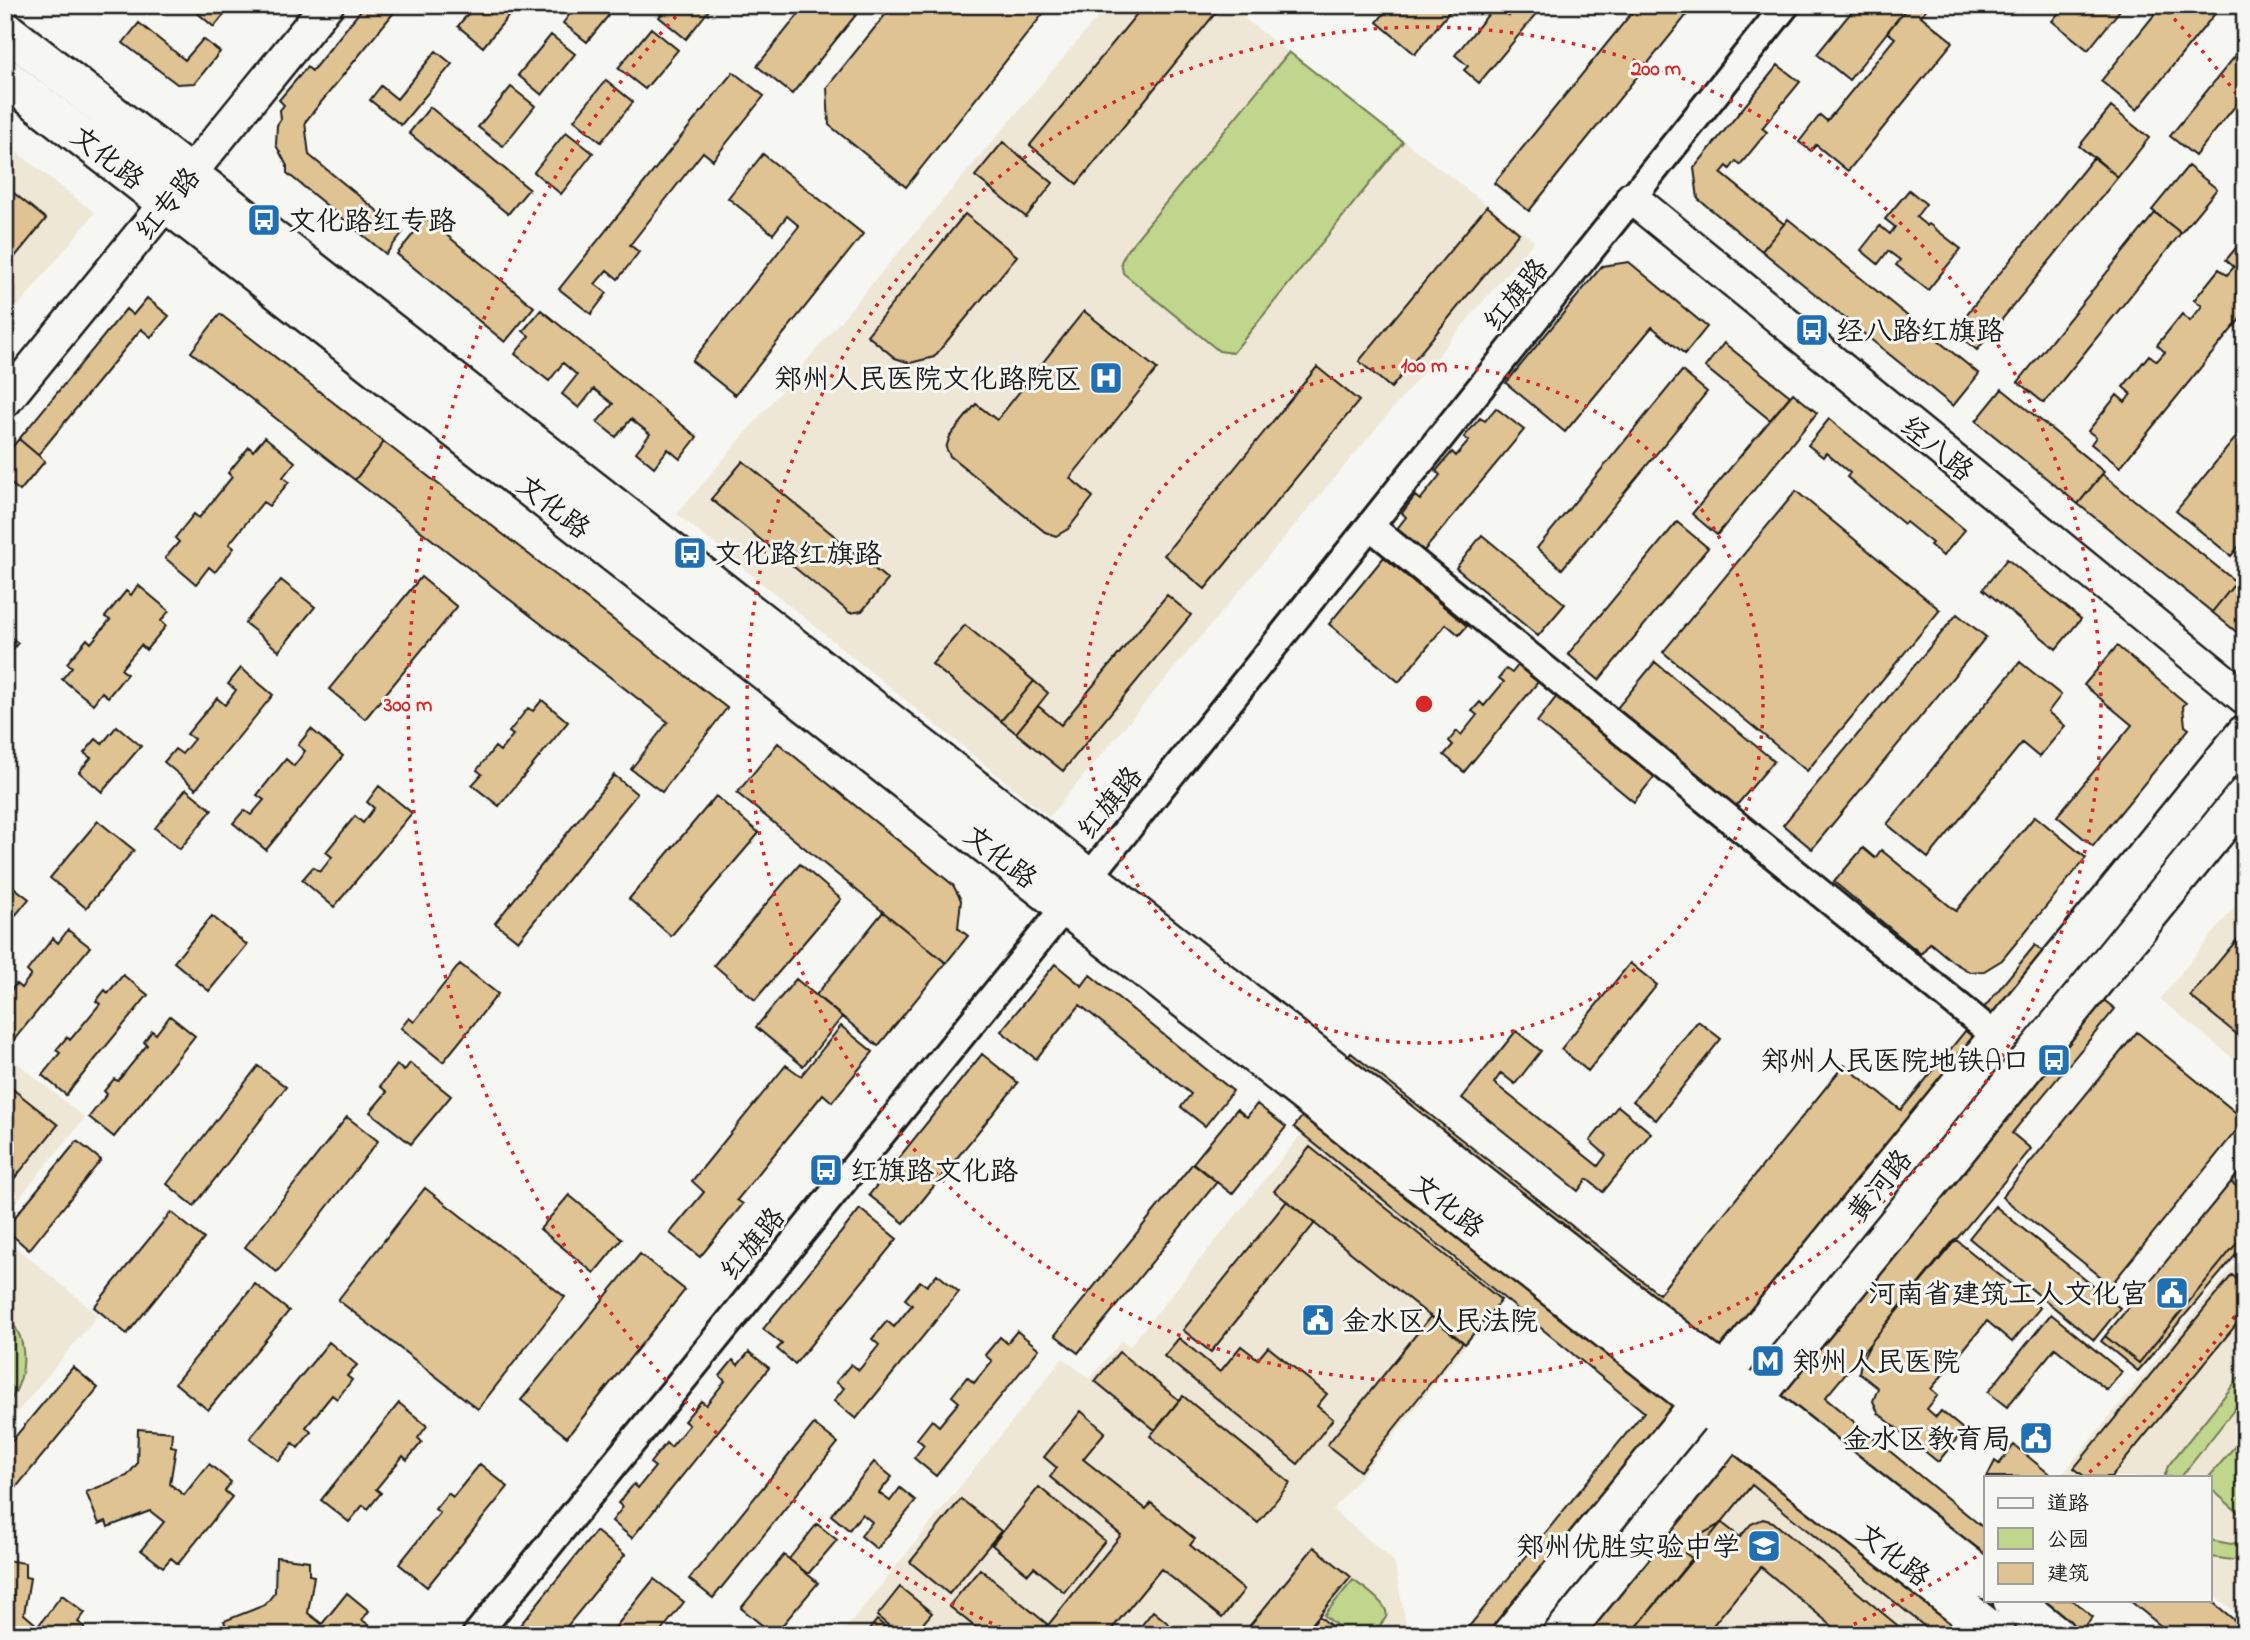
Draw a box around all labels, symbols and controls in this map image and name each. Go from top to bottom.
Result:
text: 200 m [1630,55,1681,85]
street label: 文化路 [60,118,152,202]
street label: 红专路 [127,160,212,251]
bus stop icon: 文化路红专路 [245,201,283,239]
place label: 文化路红专路 [288,203,456,244]
street label: 红旗路 [1475,251,1560,342]
bus stop icon: 经八路红旗路 [1793,311,1831,349]
place label: 经八路红旗路 [1836,313,2004,354]
text: 100 m [1401,352,1447,382]
hospital icon: 郑州人民医院文化路院区 [1087,359,1125,397]
place label: 郑州人民医院文化路院区 [774,361,1082,402]
street label: 经八路 [1890,408,1981,493]
street label: 文化路 [506,467,598,551]
bus stop icon: 文化路红旗路 [671,534,709,572]
place label: 文化路红旗路 [714,536,882,577]
text: 300 m [383,691,432,721]
centre of rings [1412,692,1436,716]
street label: 红旗路 [1069,759,1154,850]
street label: 文化路 [953,817,1045,901]
bus stop icon: 郑州人民医院地铁A口 [2035,1041,2073,1079]
place label: 郑州人民医院地铁A口 [1761,1043,2030,1084]
street label: 黄河路 [1839,1142,1924,1233]
bus stop icon: 红旗路文化路 [807,1151,845,1189]
place label: 红旗路文化路 [850,1153,1018,1194]
street label: 文化路 [1400,1166,1492,1250]
street label: 红旗路 [712,1200,797,1291]
public building icon: 河南省建筑工人文化宫 [2153,1274,2191,1312]
place label: 河南省建筑工人文化宫 [1868,1276,2148,1317]
public building icon: 金水区人民法院 [1299,1301,1337,1339]
place label: 金水区人民法院 [1342,1303,1538,1344]
metro station icon: 郑州人民医院 [1749,1342,1787,1380]
place label: 郑州人民医院 [1792,1344,1960,1385]
public building icon: 金水区教育局 [2017,1419,2055,1457]
place label: 金水区教育局 [1843,1421,2011,1462]
legend [1984,1476,2212,1602]
text: 道路 [2047,1490,2089,1520]
street label: 文化路 [1846,1515,1938,1599]
text: 公园 [2047,1526,2089,1556]
school or university icon: 郑州优胜实验中学 [1745,1527,1783,1565]
place label: 郑州优胜实验中学 [1516,1529,1740,1570]
text: 建筑 [2047,1560,2089,1590]

